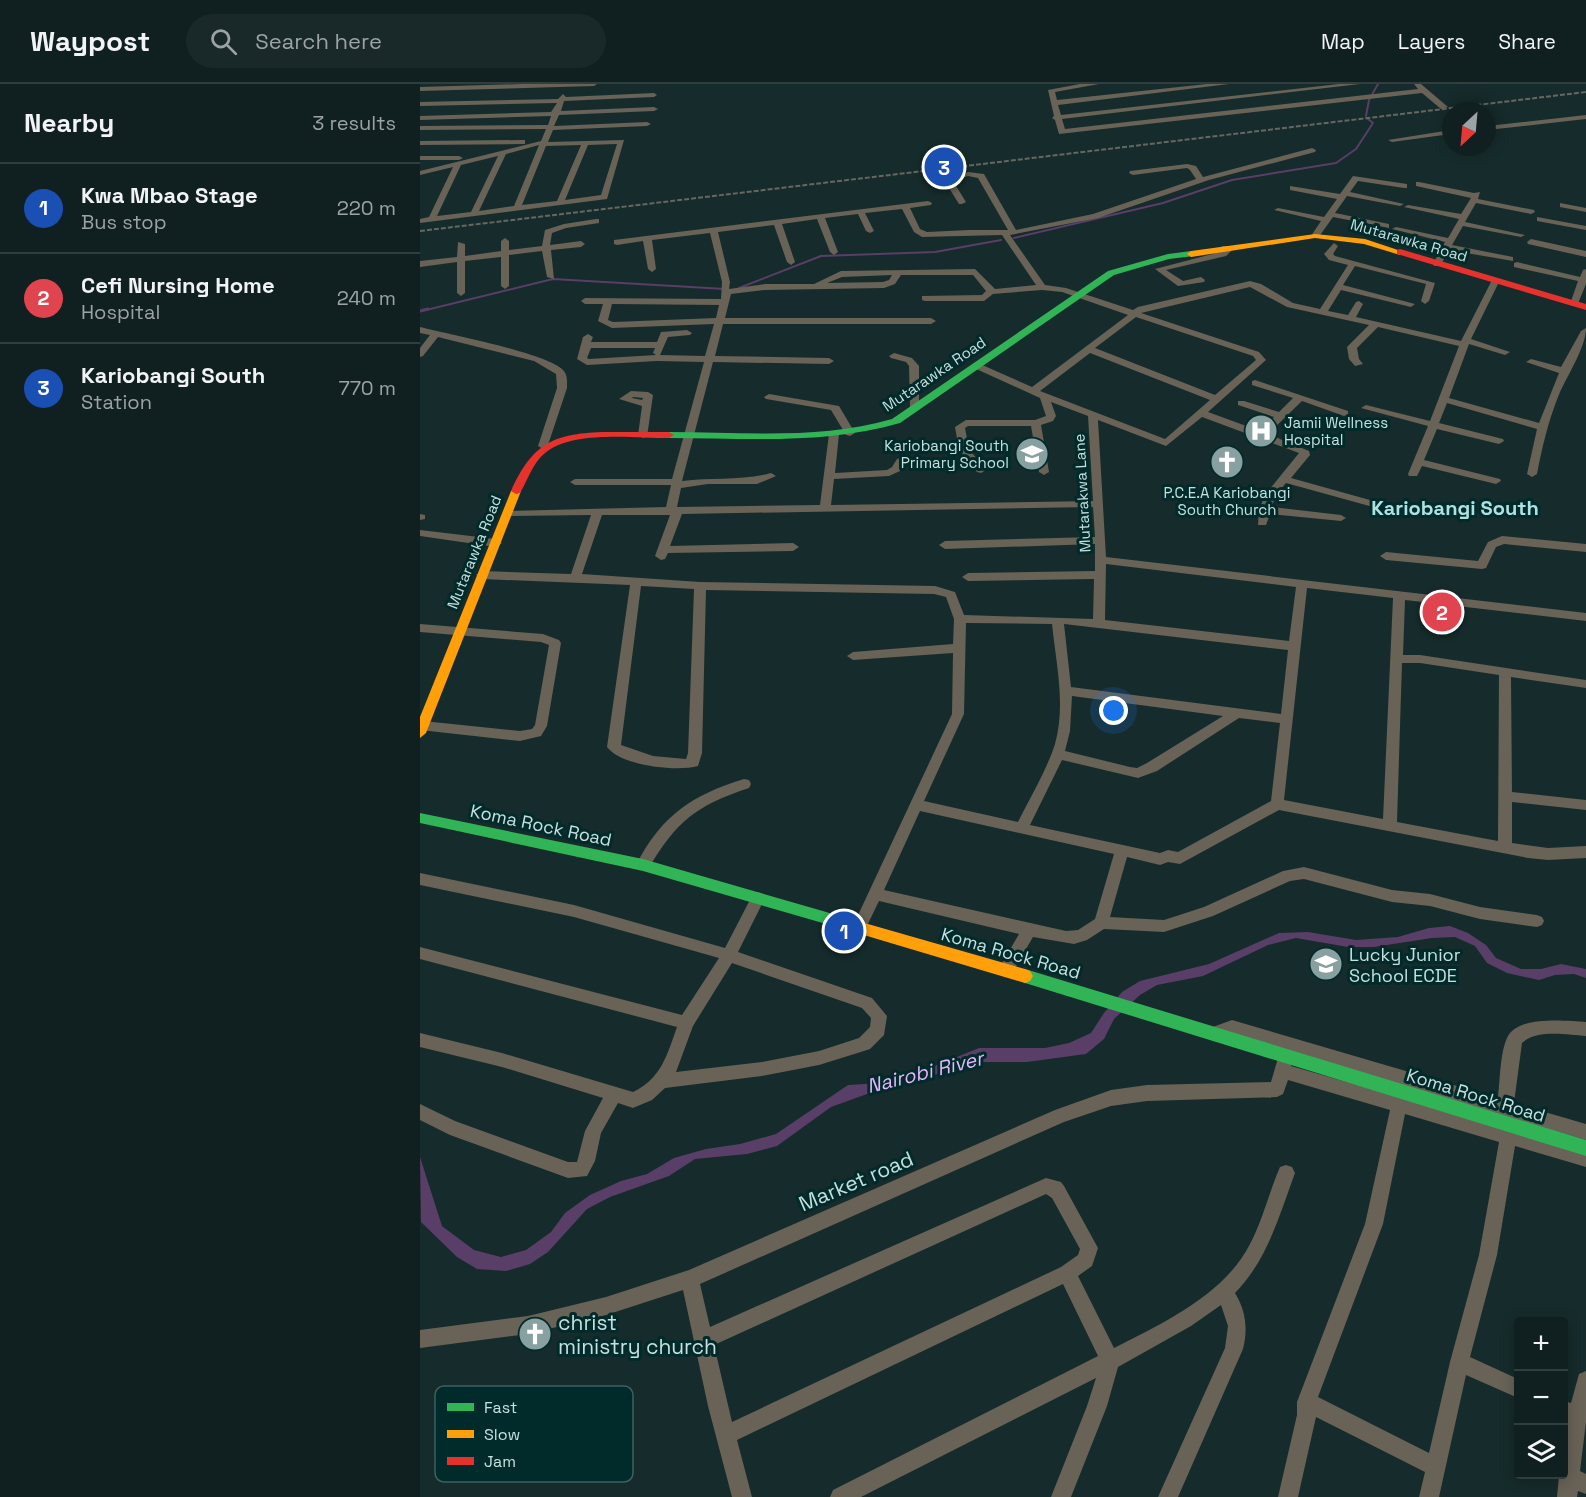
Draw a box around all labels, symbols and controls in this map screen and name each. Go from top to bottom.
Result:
search box [186,14,606,68]
text: Waypost [30,23,150,59]
icon: search [207,25,240,58]
text: Search here [255,27,382,55]
text: Map [1321,28,1365,55]
text: Layers [1398,28,1465,55]
text: Share [1498,28,1556,55]
north arrow [1442,102,1496,156]
text: Nearby [24,106,114,140]
text: 3 results [312,110,396,136]
pin: 3 [924,144,964,190]
text: Kwa Mbao Stage [81,181,258,209]
text: 1 [39,195,48,221]
text: 220 m [337,195,396,221]
text: Bus stop [81,209,167,235]
street label: Mutarawka Road [1348,214,1470,266]
text: Cefi Nursing Home [81,271,275,299]
text: 2 [38,285,49,311]
text: 240 m [337,285,396,311]
text: Hospital [81,299,160,325]
street label: Mutarawka Road [879,332,989,416]
text: Kariobangi South [81,361,265,389]
text: 3 [37,375,50,401]
text: 770 m [338,375,396,401]
text: Station [81,389,152,415]
hospital icon: Jamii Wellness Hospital [1243,413,1279,449]
place label: Jamii Wellness Hospital [1284,413,1388,449]
street label: Mutarakwa Lane [1069,433,1095,553]
place label: Kariobangi South Primary School [884,436,1009,472]
school or university icon: Kariobangi South Primary School [1014,436,1050,472]
church icon: P.C.E.A Kariobangi South Church [1209,444,1245,480]
place label: P.C.E.A Kariobangi South Church [1164,483,1290,519]
street label: Mutarawka Road [443,492,505,612]
district label: Kariobangi South [1371,495,1539,521]
pin: 2 [1422,590,1462,634]
your location [1099,696,1128,725]
street label: Koma Rock Road [468,799,614,851]
pin: 1 [824,908,864,954]
street label: Koma Rock Road [939,922,1083,984]
place label: Lucky Junior School ECDE [1349,943,1461,987]
school or university icon: Lucky Junior School ECDE [1308,946,1344,982]
water label: Nairobi River [864,1044,988,1099]
street label: Koma Rock Road [1404,1063,1548,1127]
street label: Market road [795,1145,917,1217]
place label: christ ministry church [558,1309,717,1360]
church icon: christ ministry church [517,1316,553,1352]
map controls [1514,1317,1568,1479]
button: + [1514,1317,1568,1371]
button: − [1514,1371,1568,1425]
legend [435,1386,633,1482]
text: Fast [484,1397,517,1418]
text: Slow [484,1424,520,1445]
button: layers [1514,1425,1568,1479]
text: Jam [484,1451,516,1472]

